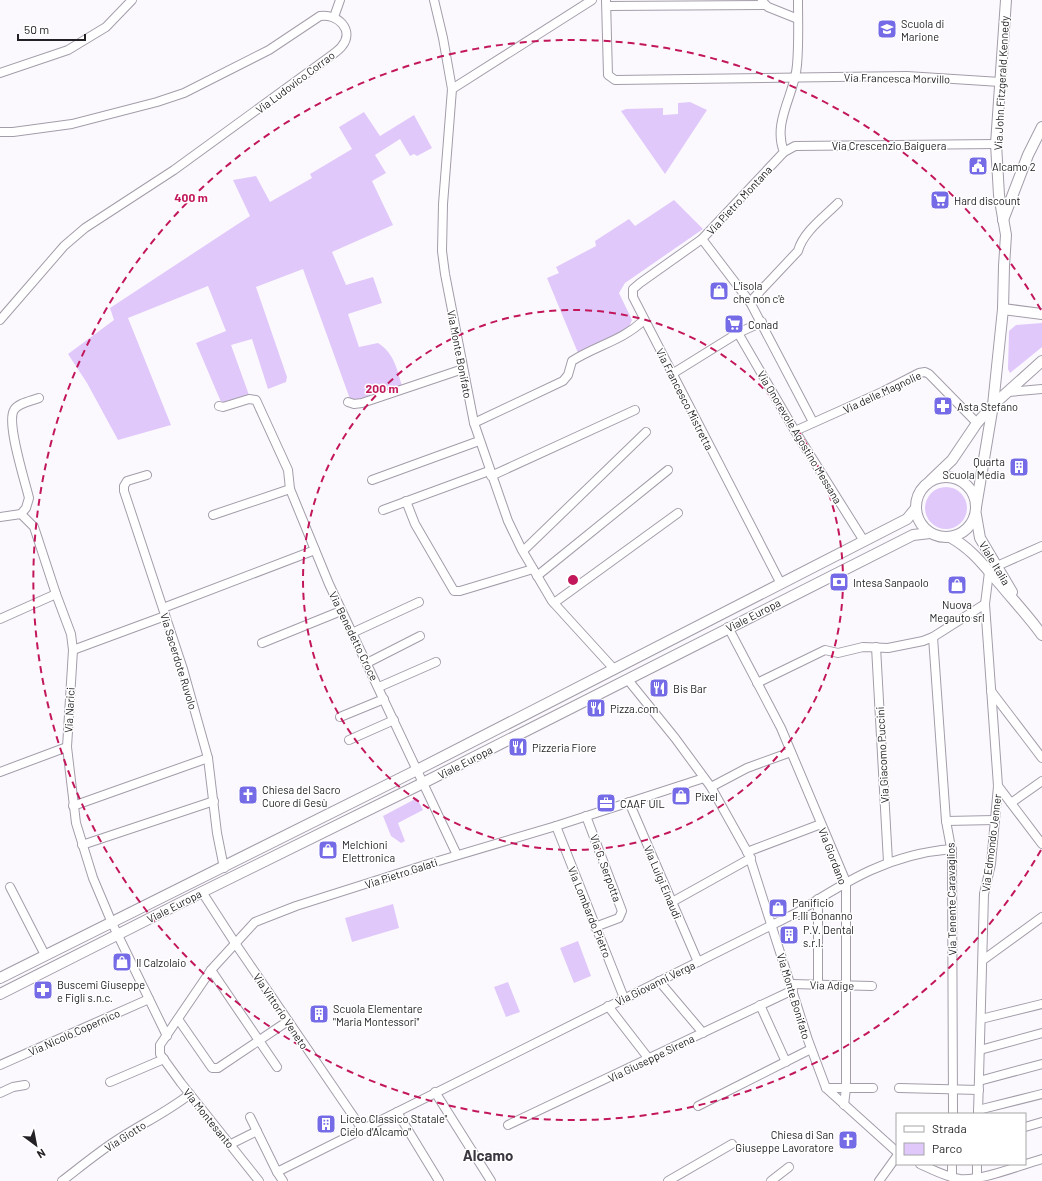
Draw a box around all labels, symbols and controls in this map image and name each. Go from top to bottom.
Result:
street label: Via John Fitzgerald Kennedy [991,15,1011,151]
scale bar [18,16,85,42]
place label: Scuola di Marione [901,17,944,43]
school or university icon: Scuola di Marione [876,18,898,40]
text: 50 m [24,22,49,36]
street label: Via Ludovico Corrao [253,48,337,116]
street label: Via Francesca Morvillo [844,71,950,85]
street label: Via Crescenzio Baiguera [832,139,946,152]
public building icon: Alcamo 2 [967,155,989,177]
place label: Alcamo 2 [992,160,1036,173]
street label: Via Pietro Montana [704,163,774,237]
supermarket icon: Hard discount [929,189,951,211]
text: 400 m [174,190,208,204]
place label: Hard discount [954,194,1021,207]
place label: L'isola che non c'è [733,279,785,305]
shop icon: L'isola che non c'è [708,280,730,302]
street label: Via Monte Bonifato [445,309,475,399]
supermarket icon: Conad [723,313,745,335]
place label: Conad [748,318,778,331]
street label: Via Francesco Mistretta [654,346,716,452]
street label: Via Onorevole Agostino Messana [755,368,845,506]
street label: Via delle Magnolie [841,368,923,416]
text: 200 m [366,381,398,395]
pharmacy icon: Asta Stefano [932,395,954,417]
place label: Asta Stefano [957,400,1018,413]
place label: Quarta Scuola Media [942,455,1005,481]
building icon: Quarta Scuola Media [1008,456,1030,478]
street label: Viale Italia [977,539,1013,587]
bank icon: Intesa Sanpaolo [828,571,850,593]
centre of rings [566,573,580,587]
shop icon: Nuova Megauto srl [946,574,968,596]
place label: Intesa Sanpaolo [853,576,929,589]
street label: Via Benedetto Croce [327,589,381,683]
street label: Viale Europa [723,596,783,634]
place label: Nuova Megauto srl [930,598,985,624]
street label: Via Sacerdote Ruvolo [158,611,200,711]
restaurant icon: Bis Bar [648,677,670,699]
place label: Bis Bar [673,682,707,695]
street label: Via Narici [61,687,77,733]
restaurant icon: Pizza.com [585,697,607,719]
place label: Pizza.com [610,702,658,715]
street label: Via Giacomo Puccini [873,706,891,804]
restaurant icon: Pizzeria Fiore [507,736,529,758]
place label: Pizzeria Fiore [532,741,597,754]
street label: Viale Europa [435,743,495,781]
place label: Chiesa del Sacro Cuore di Gesù [262,783,341,809]
church icon: Chiesa del Sacro Cuore di Gesù [237,784,259,806]
shop icon: Pixel [670,785,692,807]
place label: Pixel [695,790,718,803]
office icon: CAAF UIL [595,792,617,814]
street label: Via Edmondo Jenner [979,793,1003,893]
place label: CAAF UIL [620,797,665,810]
street label: Via Giordano [816,826,850,886]
street label: Via G. Serpotta [588,832,624,904]
place label: Melchioni Elettronica [342,838,395,864]
shop icon: Melchioni Elettronica [317,839,339,861]
street label: Via Tenente Caravaglios [944,842,958,956]
street label: Via Luigi Einaudi [642,843,684,921]
street label: Via Pietro Galati [363,855,439,891]
street label: Via Lombardo Pietro [566,864,614,960]
street label: Viale Europa [144,887,204,925]
place label: Panificio F.lli Bonanno [792,896,853,922]
shop icon: Panificio F.lli Bonanno [767,897,789,919]
place label: P.V. Dental s.r.l. [803,923,854,949]
building icon: P.V. Dental s.r.l. [778,924,800,946]
shop icon: Il Calzolaio [111,951,133,973]
street label: Via Monte Bonifato [775,951,813,1041]
place label: Il Calzolaio [136,956,186,969]
street label: Via Giovanni Verga [613,958,697,1008]
street label: Via Vittorio Veneto [251,971,311,1051]
place label: Buscemi Giuseppe e Figli s.n.c. [57,978,145,1004]
street label: Via Adige [810,978,854,992]
pharmacy icon: Buscemi Giuseppe e Figli s.n.c. [32,979,54,1001]
place label: Scuola Elementare "Maria Montessori" [333,1002,423,1028]
building icon: Scuola Elementare "Maria Montessori" [308,1003,330,1025]
street label: Via Nicolò Copernico [26,1006,122,1058]
street label: Via Giuseppe Sirena [606,1031,696,1085]
street label: Via Montesanto [181,1085,237,1151]
place label: Liceo Classico Statale" Cielo d'Alcamo" [340,1112,448,1138]
building icon: Liceo Classico Statale" Cielo d'Alcamo" [315,1113,337,1135]
legend [896,1113,1026,1165]
street label: Via Giotto [102,1118,148,1154]
text: Strada [932,1121,967,1135]
north arrow [16,1125,56,1165]
place label: Chiesa di San Giuseppe Lavoratore [735,1128,834,1154]
church icon: Chiesa di San Giuseppe Lavoratore [837,1129,859,1151]
text: Parco [932,1141,962,1155]
text: N [35,1146,48,1161]
district label: Alcamo [463,1146,513,1164]

